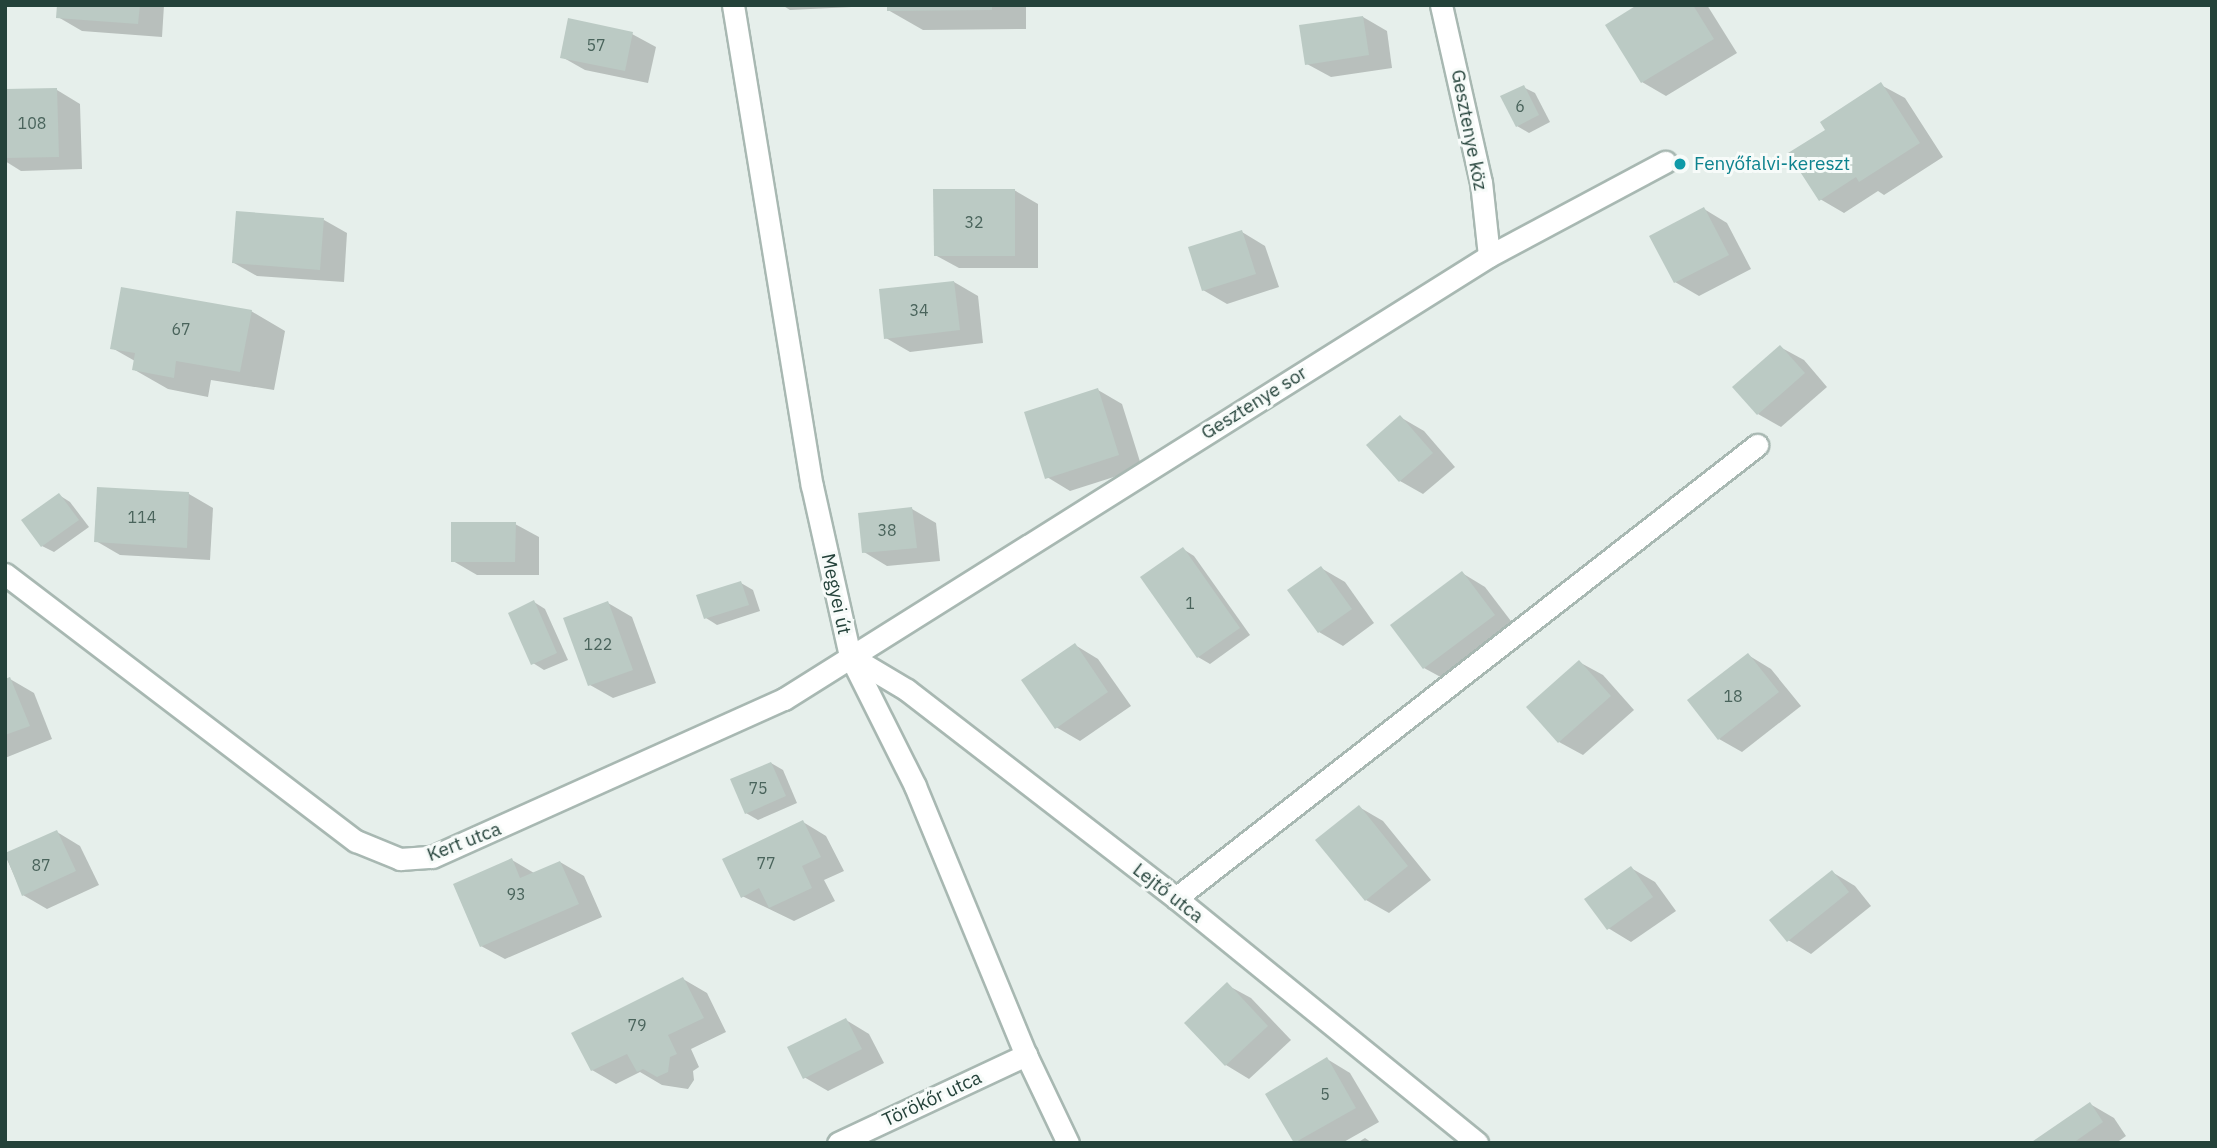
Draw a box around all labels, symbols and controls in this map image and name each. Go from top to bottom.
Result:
house number: 57 [586,35,606,55]
street label: Gesztenye köz [1446,68,1492,192]
house number: 6 [1515,96,1525,116]
house number: 108 [18,113,46,133]
place label: Fenyőfalvi-kereszt [1694,153,1850,175]
marker: Fenyőfalvi-kereszt [1672,156,1688,172]
house number: 32 [964,212,984,232]
house number: 34 [909,300,929,320]
house number: 67 [171,319,191,339]
street label: Gesztenye sor [1197,361,1311,445]
house number: 114 [128,507,156,527]
house number: 38 [877,520,897,540]
street label: Megyei út [816,551,856,637]
house number: 1 [1185,593,1195,613]
house number: 122 [584,634,612,654]
house number: 18 [1723,686,1743,706]
house number: 75 [748,778,768,798]
street label: Kert utca [424,818,504,866]
house number: 77 [756,853,776,873]
house number: 87 [31,855,51,875]
street label: Lejtő utca [1128,858,1208,928]
house number: 93 [506,884,526,904]
house number: 79 [627,1015,647,1035]
street label: Törökőr utca [879,1066,985,1132]
house number: 5 [1320,1084,1330,1104]

